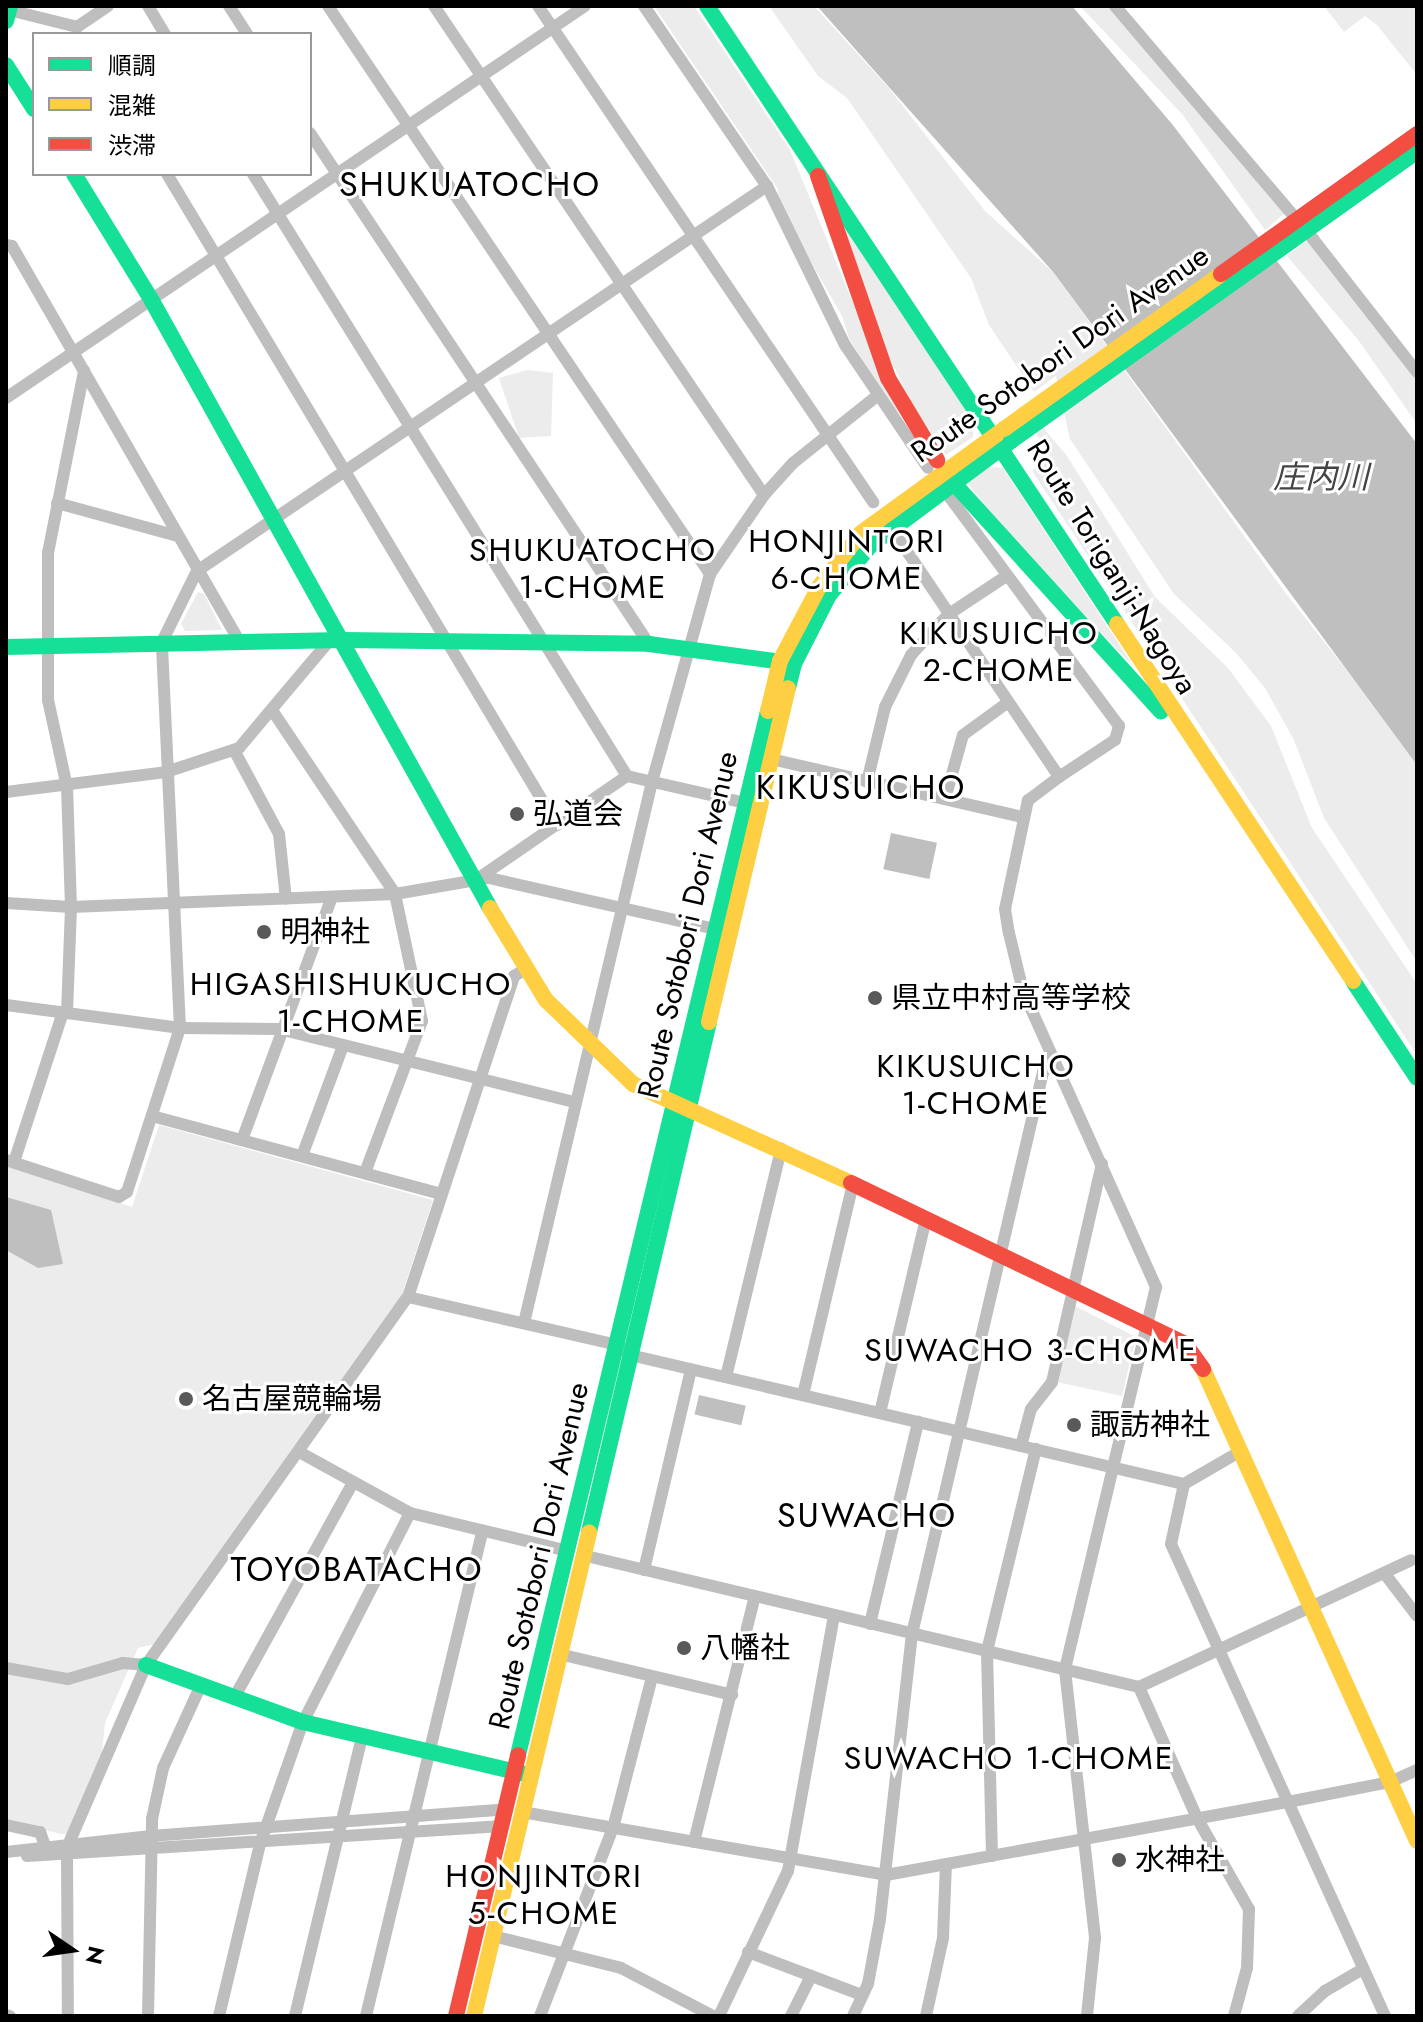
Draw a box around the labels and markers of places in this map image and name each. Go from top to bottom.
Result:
place label: 弘道会 [533,796,623,832]
marker: 弘道会 [508,805,526,823]
place label: 明神社 [280,914,370,950]
marker: 明神社 [255,923,273,941]
place label: 県立中村高等学校 [891,980,1131,1016]
marker: 県立中村高等学校 [866,989,884,1007]
place label: 名古屋競輪場 [202,1381,382,1417]
marker: 名古屋競輪場 [177,1390,195,1408]
place label: 諏訪神社 [1090,1407,1210,1443]
marker: 諏訪神社 [1065,1416,1083,1434]
place label: 八幡社 [700,1630,790,1666]
marker: 八幡社 [675,1639,693,1657]
place label: 水神社 [1135,1842,1225,1878]
marker: 水神社 [1110,1851,1128,1869]

